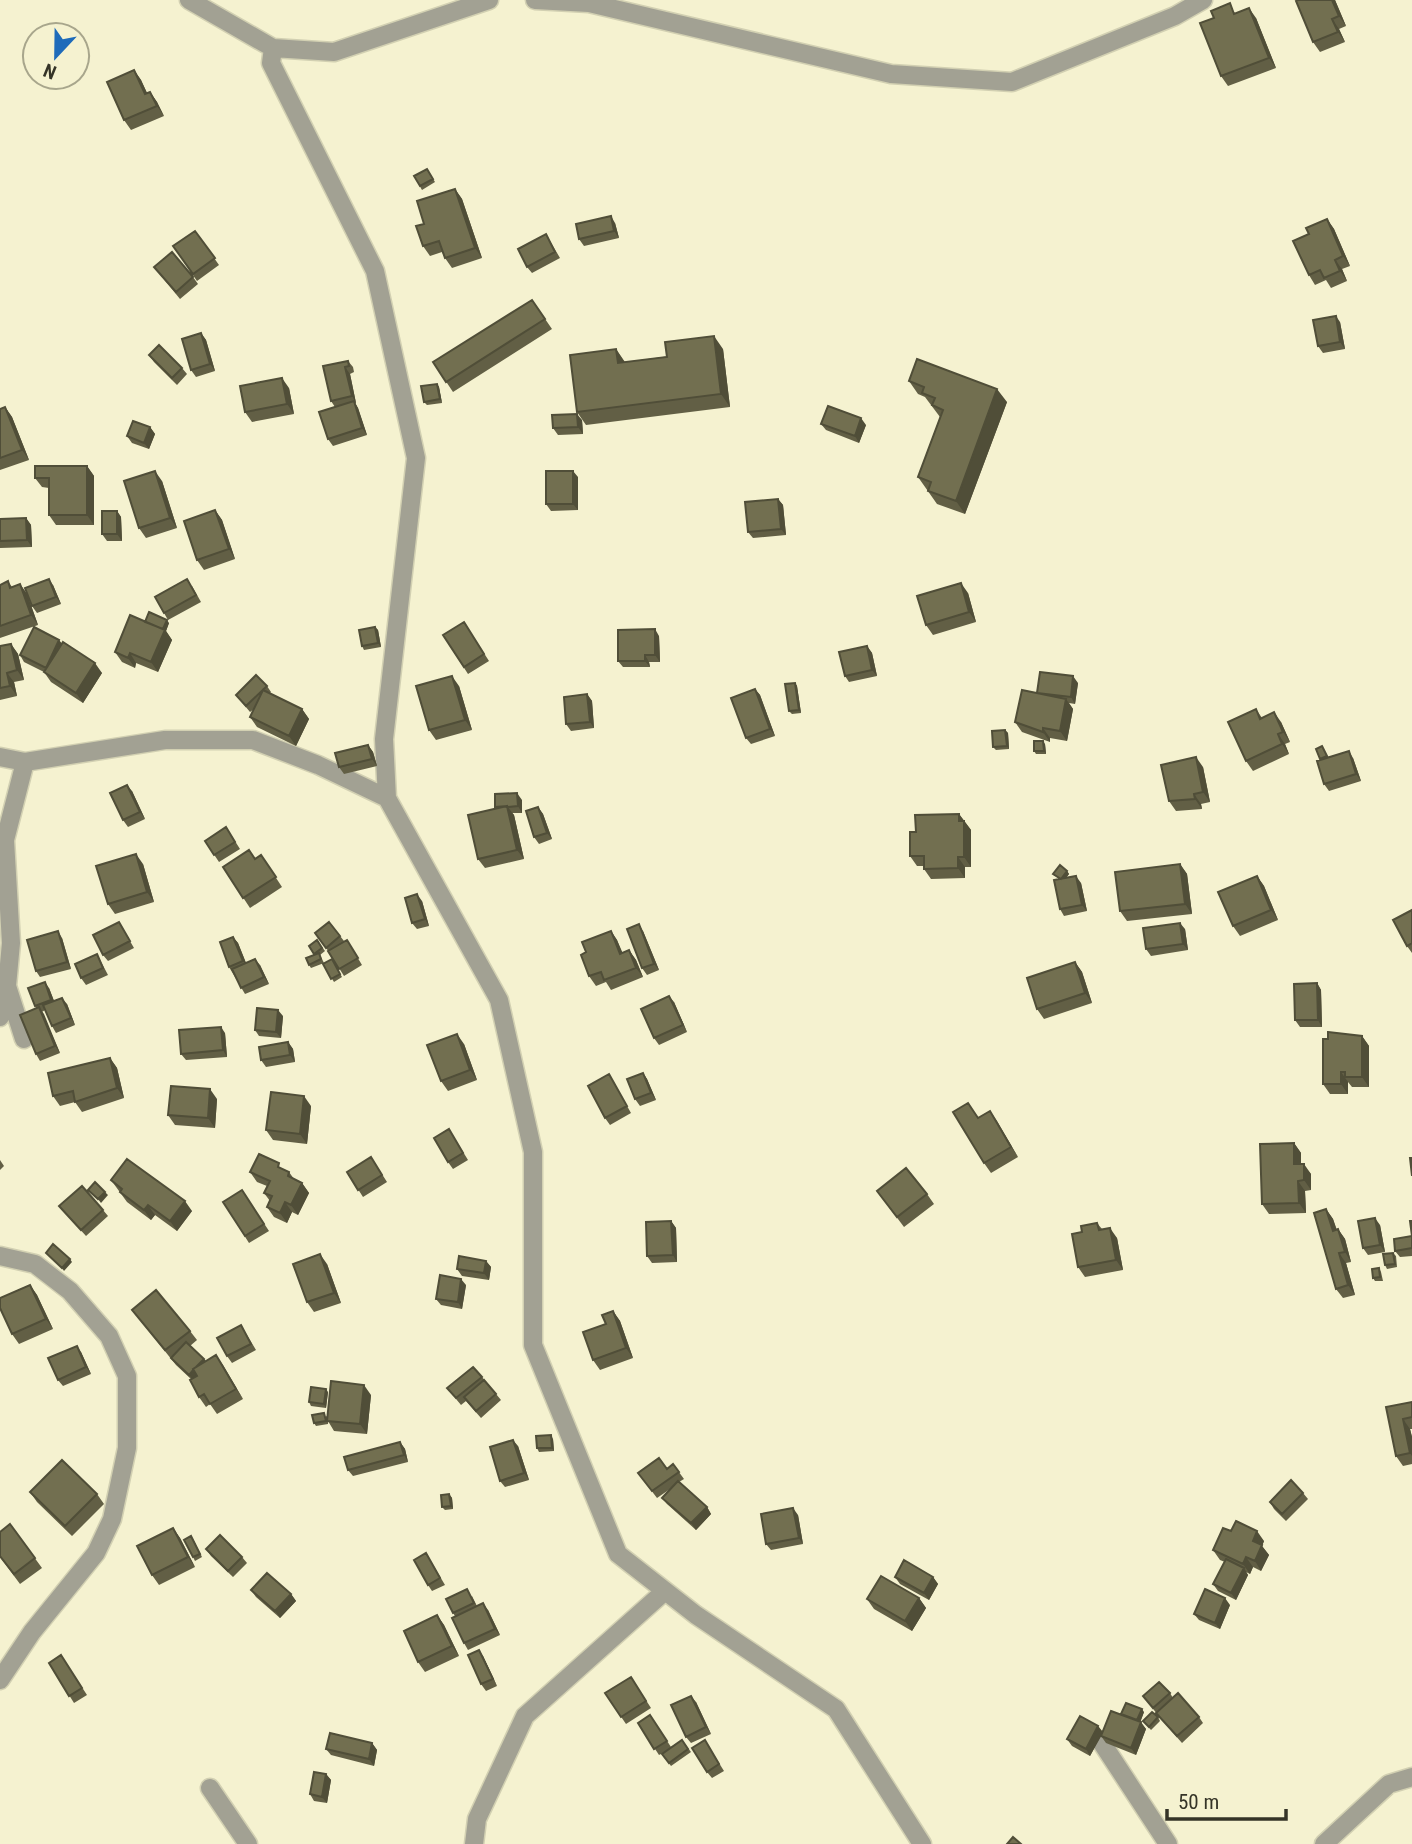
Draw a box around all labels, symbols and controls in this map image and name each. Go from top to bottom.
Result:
north arrow [21,21,91,91]
text: N [40,58,60,84]
scale bar [1167,1778,1286,1822]
text: 50 m [1178,1790,1219,1814]

